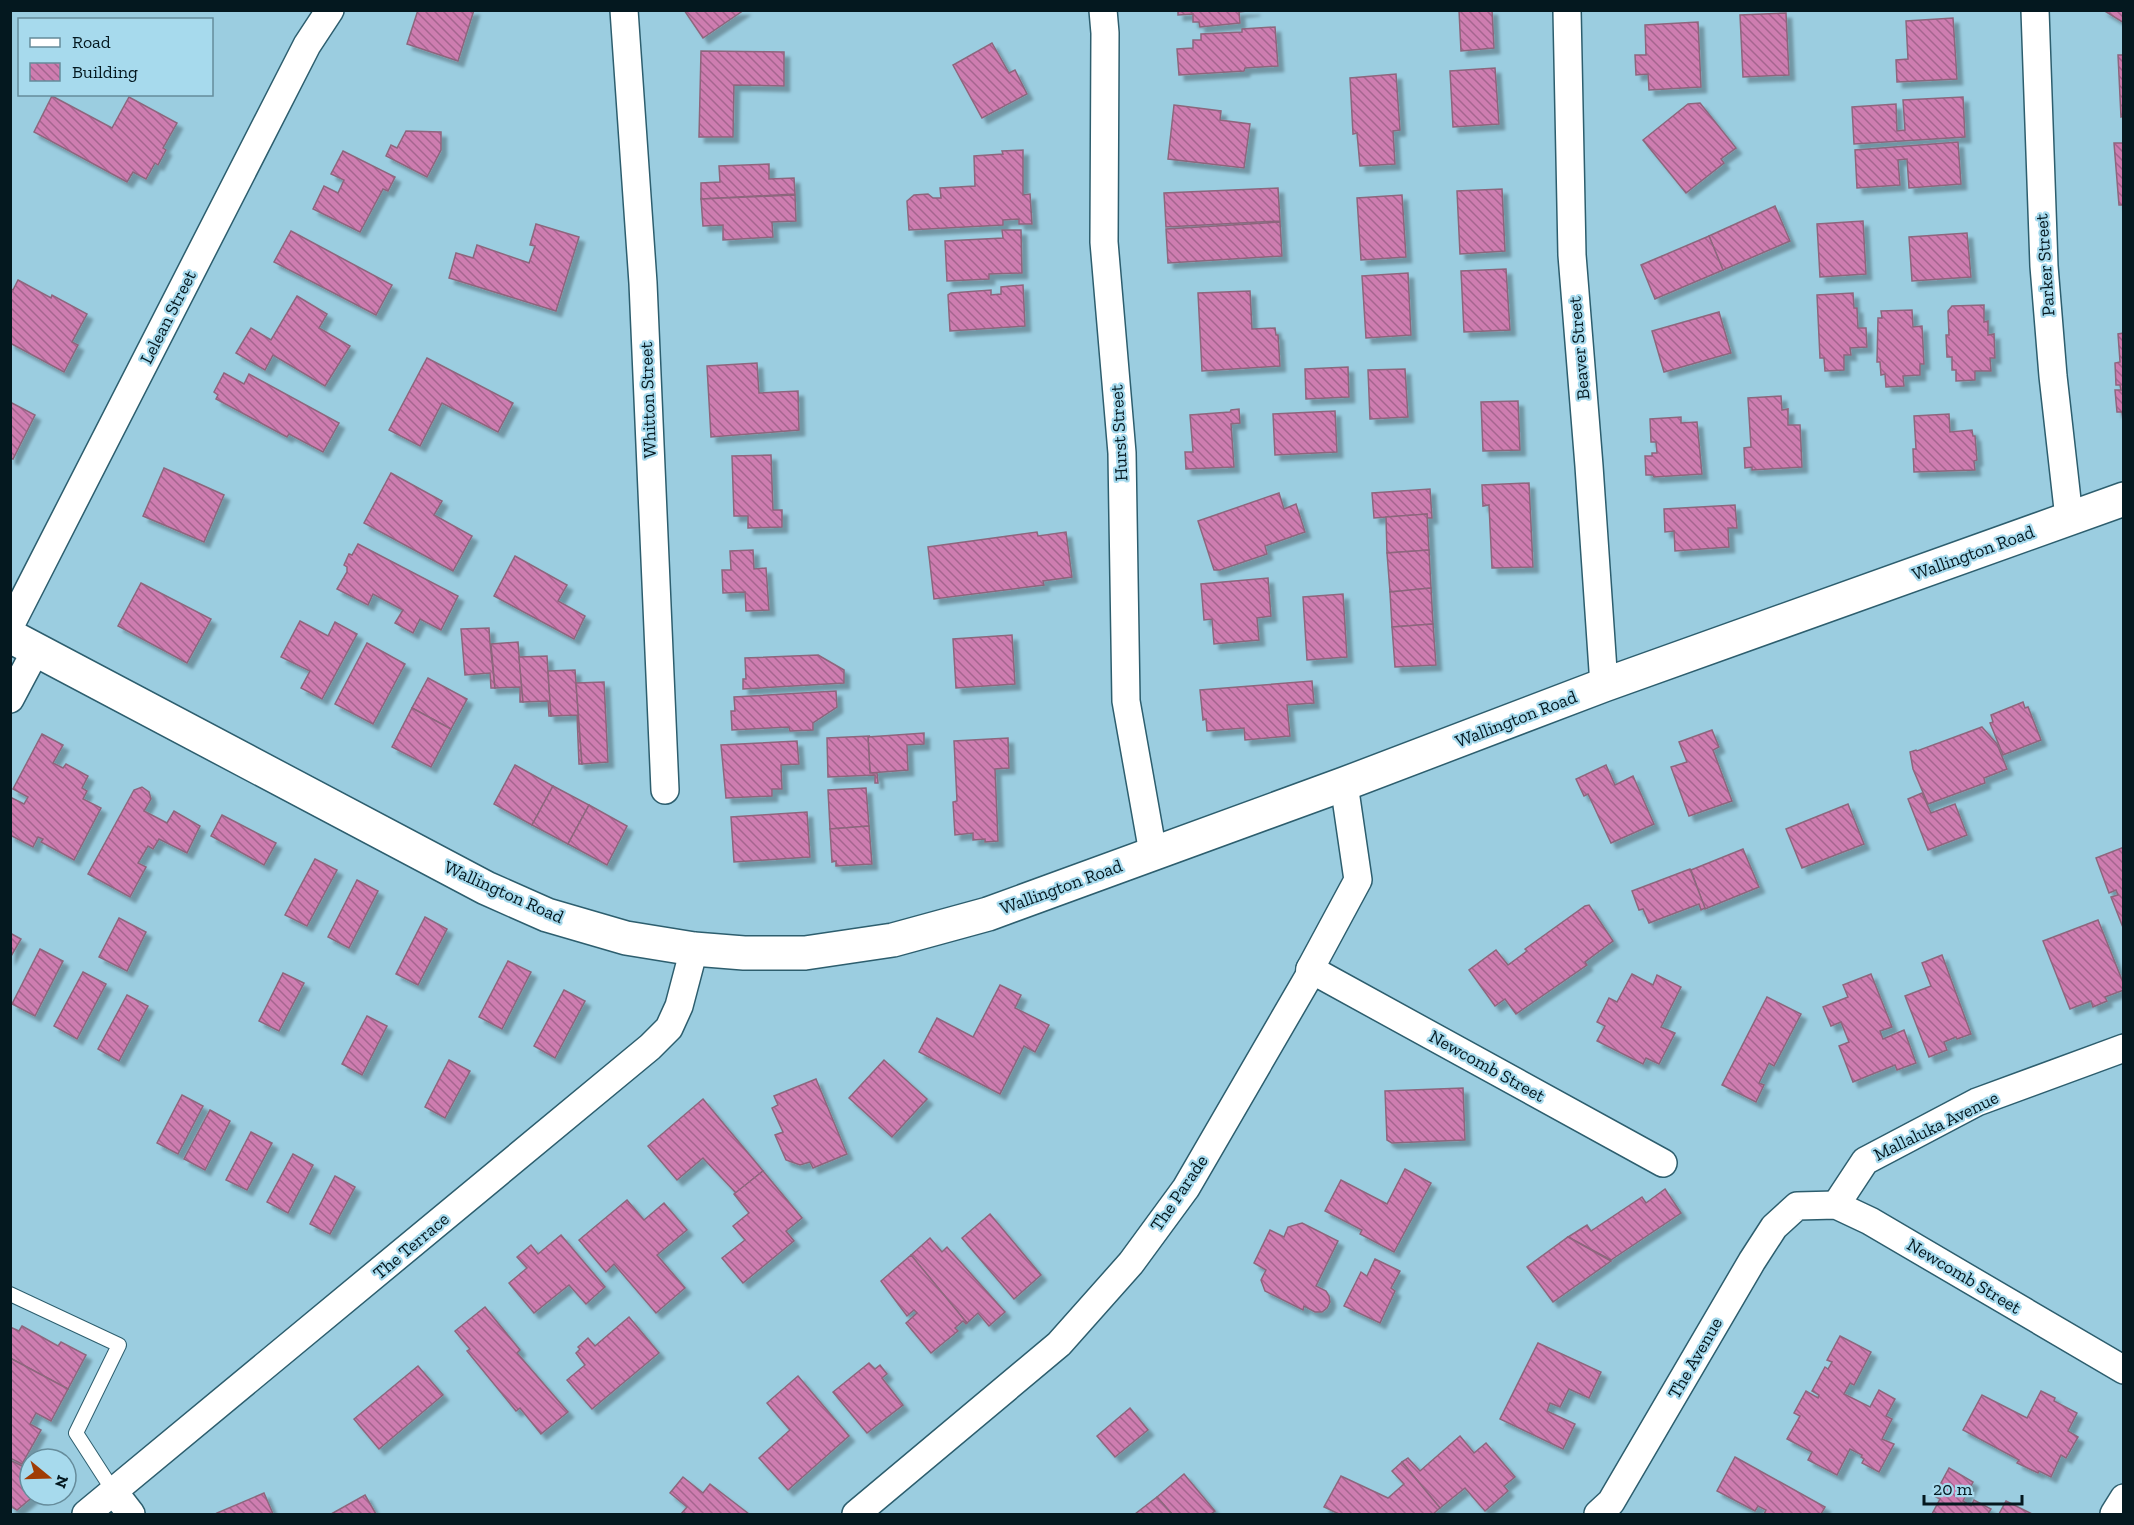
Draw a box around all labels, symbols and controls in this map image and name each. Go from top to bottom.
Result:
legend [18,18,213,96]
text: Road [72,31,111,53]
text: Building [72,61,138,83]
street label: Parker Street [2030,213,2060,317]
street label: Lelean Street [135,266,201,367]
street label: Beaver Street [1563,295,1594,401]
street label: Whitton Street [635,341,661,459]
street label: Hurst Street [1105,384,1133,482]
street label: Wallington Road [1909,521,2037,585]
street label: Wallington Road [1452,686,1580,752]
street label: Wallington Road [997,855,1125,919]
street label: Wallington Road [441,856,567,928]
street label: Newcomb Street [1425,1025,1549,1107]
street label: Mallaluka Avenue [1870,1086,2002,1166]
street label: The Parade [1145,1151,1213,1235]
street label: The Terrace [368,1208,454,1284]
street label: Newcomb Street [1903,1233,2025,1319]
street label: The Avenue [1663,1313,1727,1403]
north arrow [18,1447,78,1507]
scale bar [1924,1468,2022,1506]
text: N [51,1473,73,1491]
text: 20 m [1933,1478,1973,1500]

